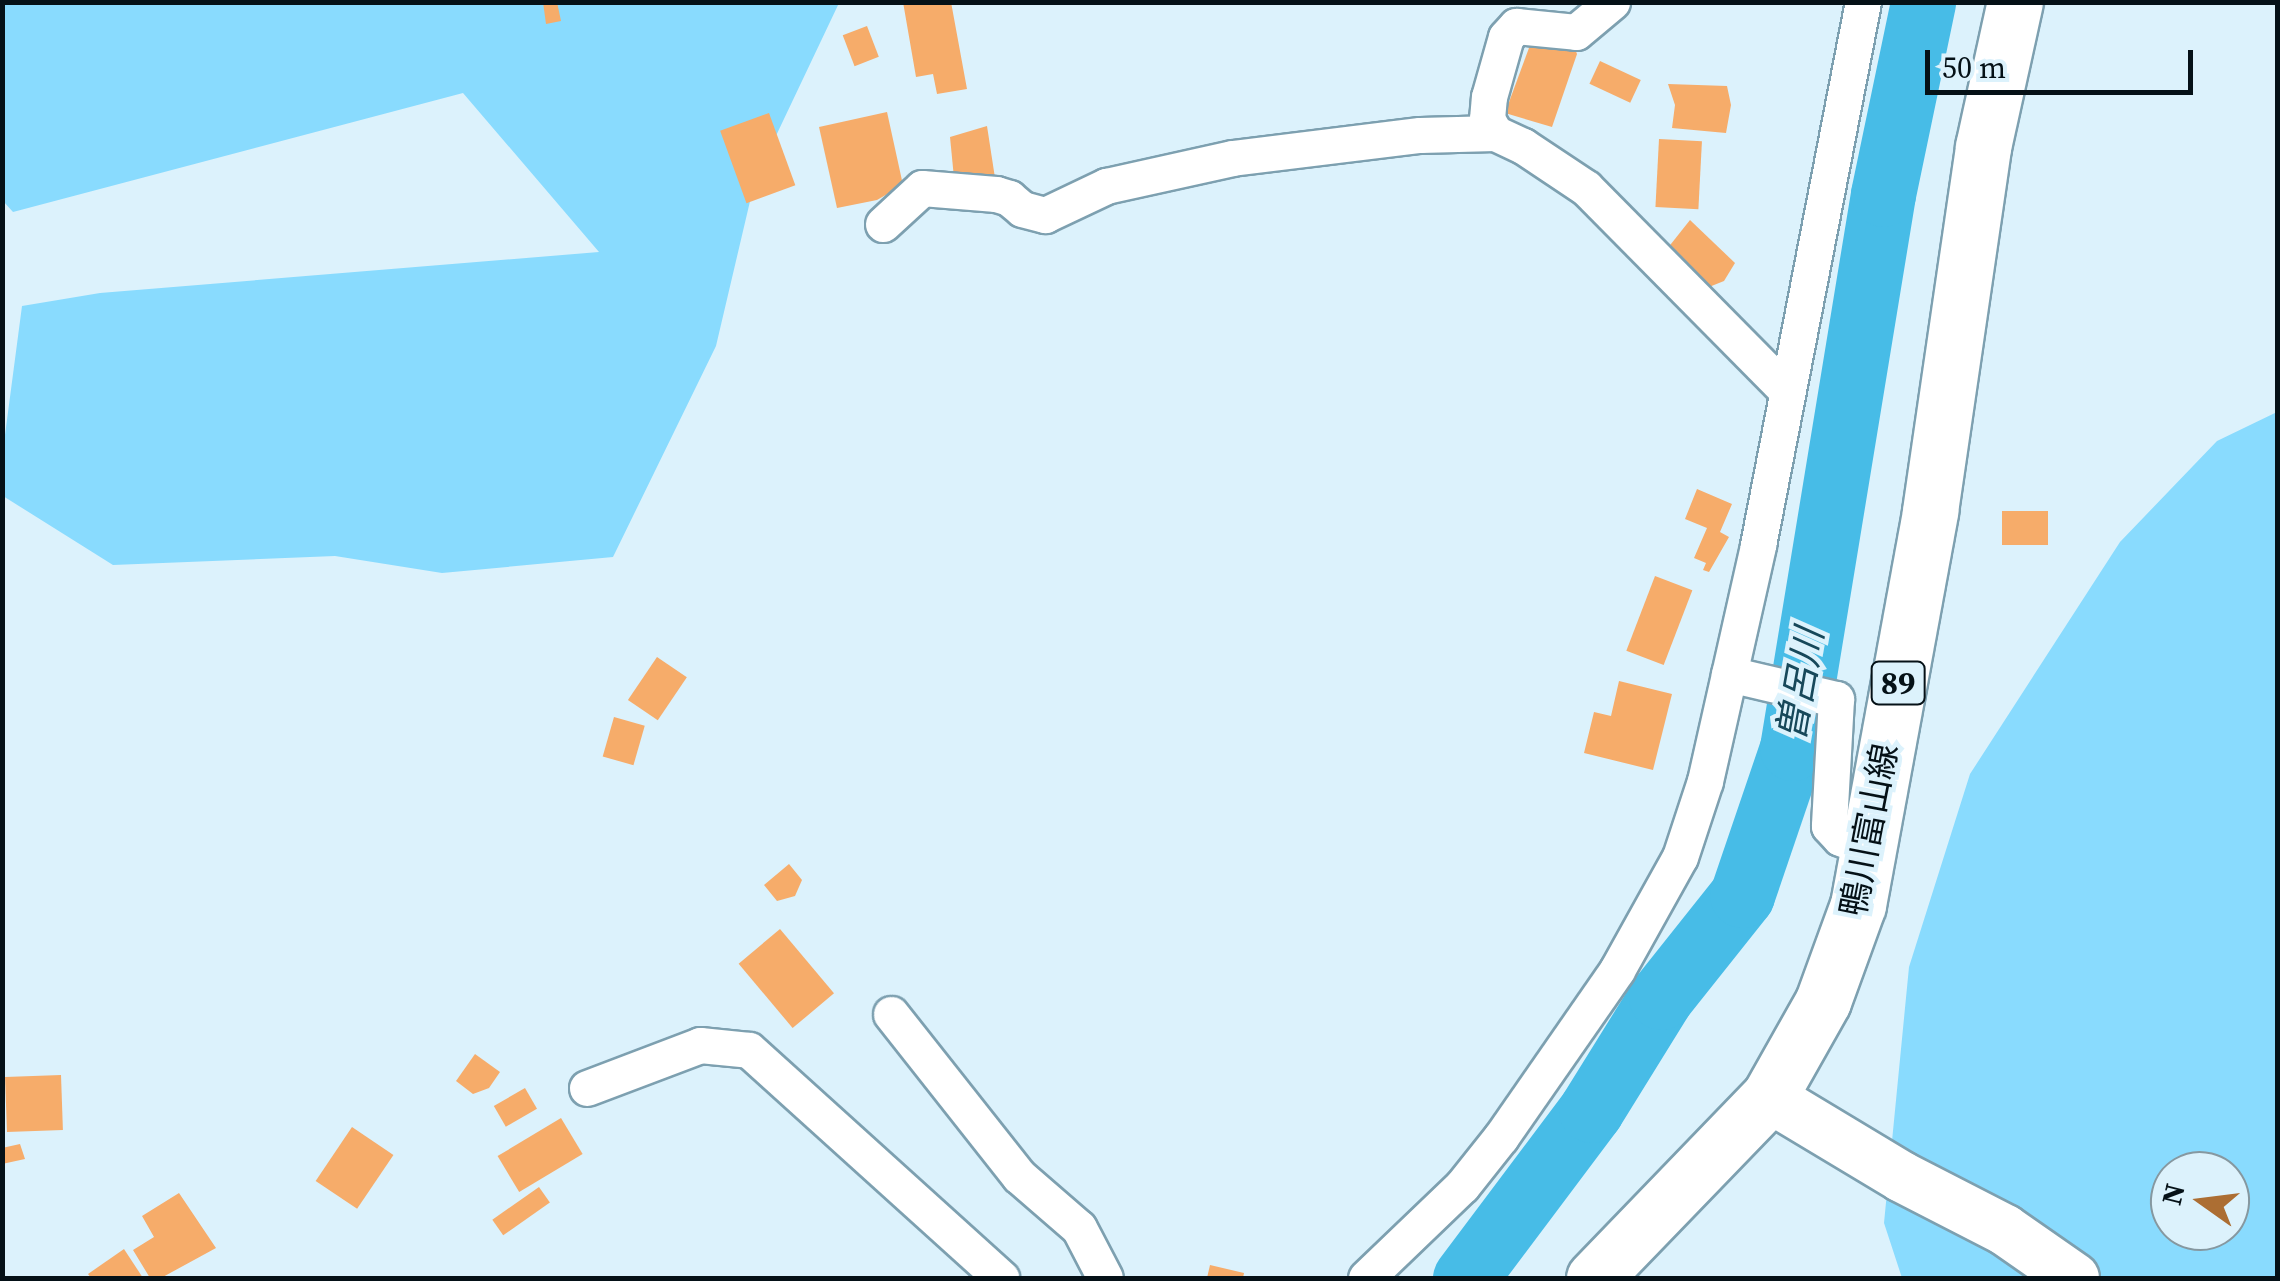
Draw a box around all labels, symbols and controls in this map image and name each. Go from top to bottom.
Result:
scale bar [1930,30,2198,92]
text: 50 m [1942,47,2006,88]
water label: 曽呂川 [1769,625,1833,745]
road number: 89 [1870,656,1926,710]
street label: 鴨川富山線 [1832,740,1906,920]
north arrow [2150,1151,2250,1251]
text: N [2152,1180,2194,1209]

